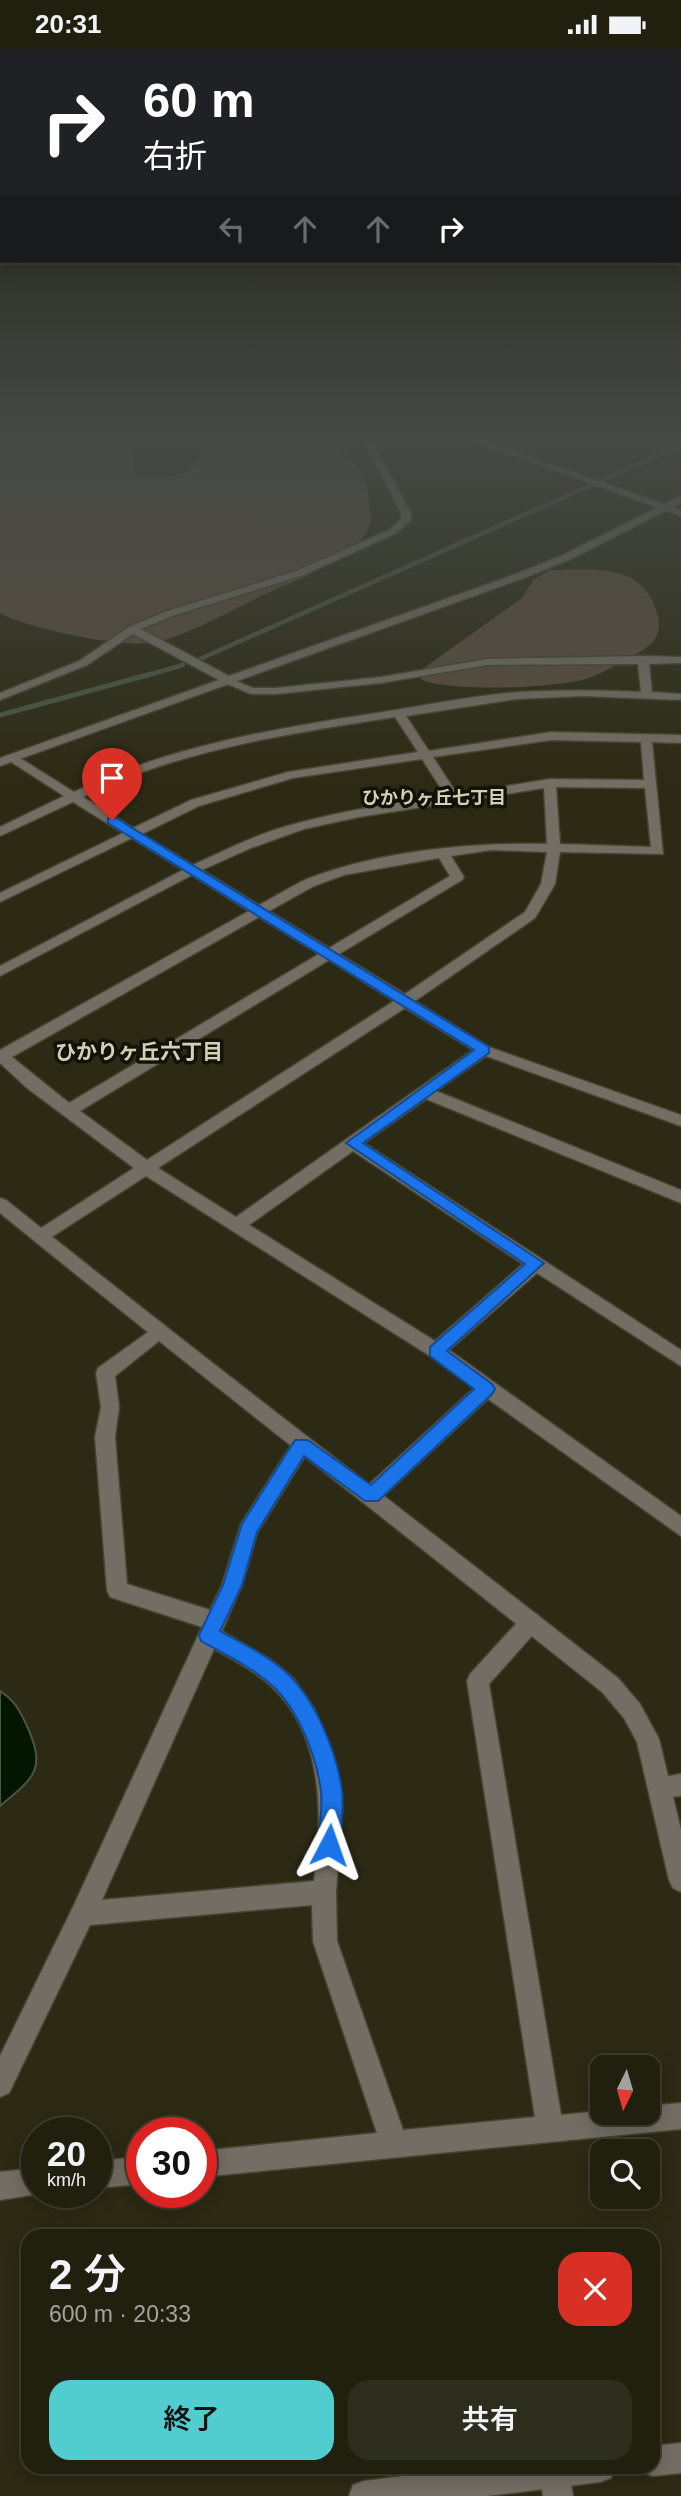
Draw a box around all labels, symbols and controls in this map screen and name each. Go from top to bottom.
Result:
text: 20:31 [35,9,102,39]
text: 60 m [143,73,255,127]
icon: right [28,77,119,168]
text: 右折 [143,138,207,174]
icon: left [213,210,251,248]
icon: ahead [286,210,324,248]
icon: ahead [359,210,397,248]
icon: right [432,210,470,248]
pin [82,748,142,820]
icon: arrive [93,759,131,797]
district label: ひかりヶ丘七丁目 [362,788,506,808]
district label: ひかりヶ丘六丁目 [55,1040,223,1063]
position arrow [292,1808,366,1882]
north arrow [590,2055,660,2125]
map controls [590,2055,660,2209]
speed limit sign: 30 [126,2117,217,2208]
text: 20 [47,2134,86,2173]
button: search [590,2139,660,2209]
text: km/h [47,2170,86,2190]
text: 2 分 [49,2251,126,2298]
button: close [558,2252,632,2326]
text: 600 m · 20:33 [49,2301,191,2327]
button: 終了 [49,2380,334,2460]
button: 共有 [348,2380,632,2460]

